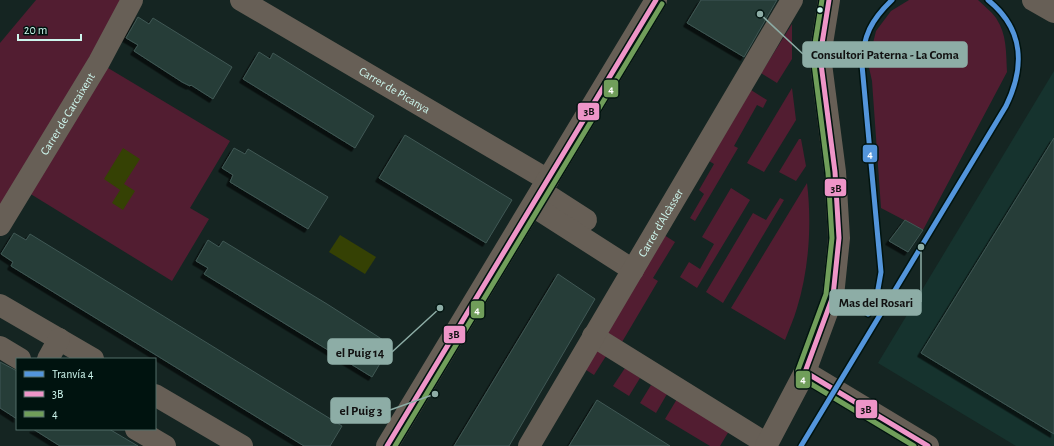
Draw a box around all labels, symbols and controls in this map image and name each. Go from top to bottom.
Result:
unlabelled marker [815,5,825,15]
scale bar [18,16,81,42]
text: 20 m [24,24,47,36]
callout: Consultori Paterna - La Coma [803,42,967,67]
text: Consultori Paterna - La Coma [811,49,959,62]
street label: Carrer de Picanya [357,65,433,116]
street label: Carrer de Carcaixent [38,71,97,157]
line badge: 4 [603,79,619,98]
text: 4 [608,84,614,95]
line badge: 3B [577,102,600,121]
text: 3B [583,106,595,117]
line badge: 4 [862,144,878,163]
text: 4 [867,149,873,160]
line badge: 3B [824,178,847,197]
text: 3B [830,183,842,194]
street label: Carrer d'Alcàsser [636,187,685,259]
callout: Mas del Rosari [830,290,921,315]
text: Mas del Rosari [839,297,913,310]
line badge: 4 [470,300,485,319]
text: 4 [474,305,480,316]
line badge: 3B [443,325,466,344]
text: 3B [448,329,460,340]
callout: el Puig 14 [328,339,392,364]
text: el Puig 14 [336,347,385,360]
legend [16,358,156,430]
text: Tranvía 4 [52,368,94,380]
line badge: 4 [795,370,811,389]
text: 4 [800,374,806,385]
text: 3B [52,388,63,400]
callout: el Puig 3 [331,398,390,423]
line badge: 3B [855,399,878,419]
text: 3B [860,404,872,415]
text: el Puig 3 [340,405,383,418]
text: 4 [52,408,58,420]

